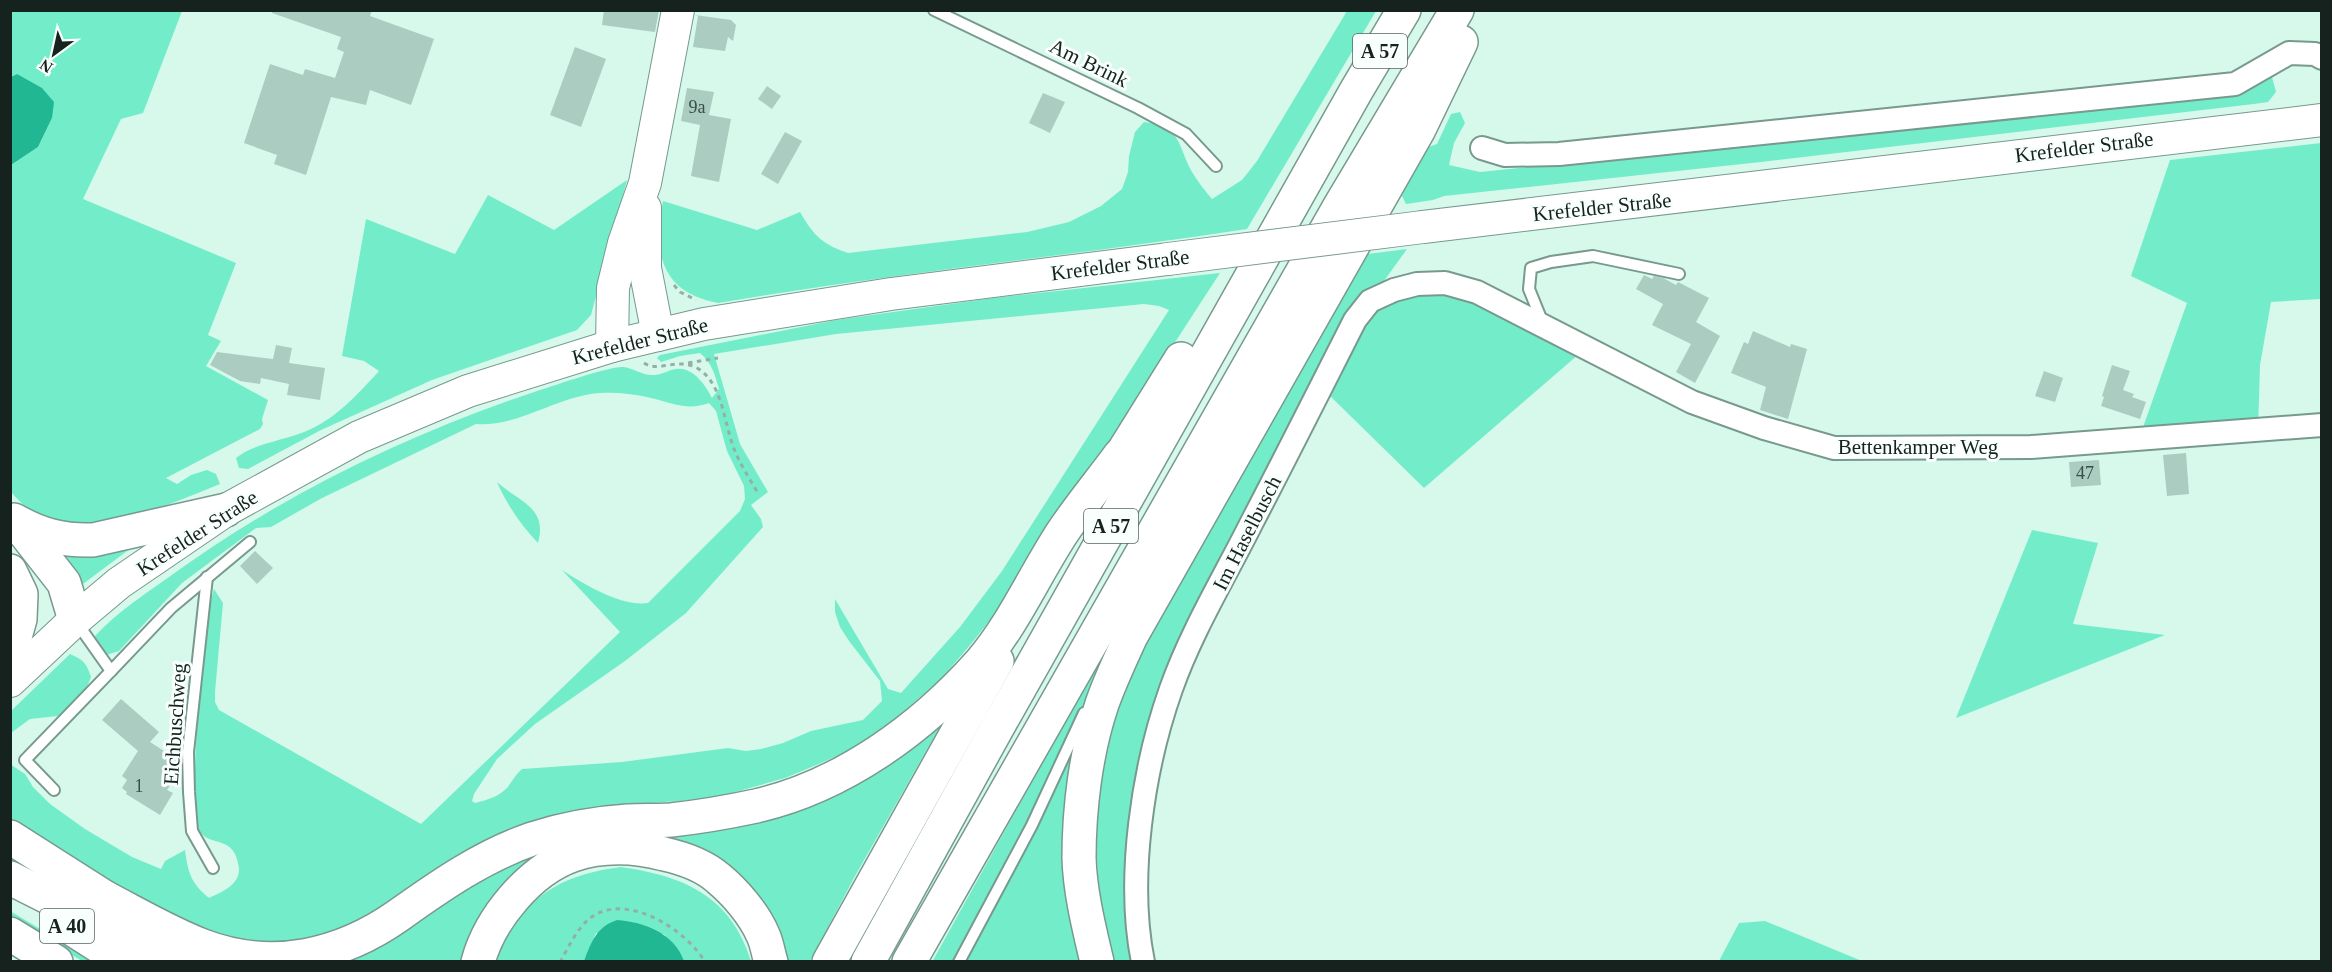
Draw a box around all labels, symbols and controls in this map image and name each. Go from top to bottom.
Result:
north arrow [24,24,84,84]
street label: Am Brink [1046,34,1133,93]
road number: A 57 [1353,34,1407,68]
text: N [36,56,56,76]
house number: 9a [689,97,706,117]
street label: Krefelder Straße [2013,127,2155,167]
street label: Krefelder Straße [1531,188,1673,226]
street label: Krefelder Straße [1049,245,1191,285]
street label: Krefelder Straße [569,313,711,369]
street label: Bettenkamper Weg [1838,435,1999,459]
house number: 47 [2076,463,2094,483]
street label: Im Haselbusch [1208,471,1286,594]
street label: Krefelder Straße [132,485,262,581]
road number: A 57 [1084,509,1138,543]
street label: Eichbuschweg [159,662,191,786]
house number: 1 [135,776,144,796]
road number: A 40 [40,909,94,943]

